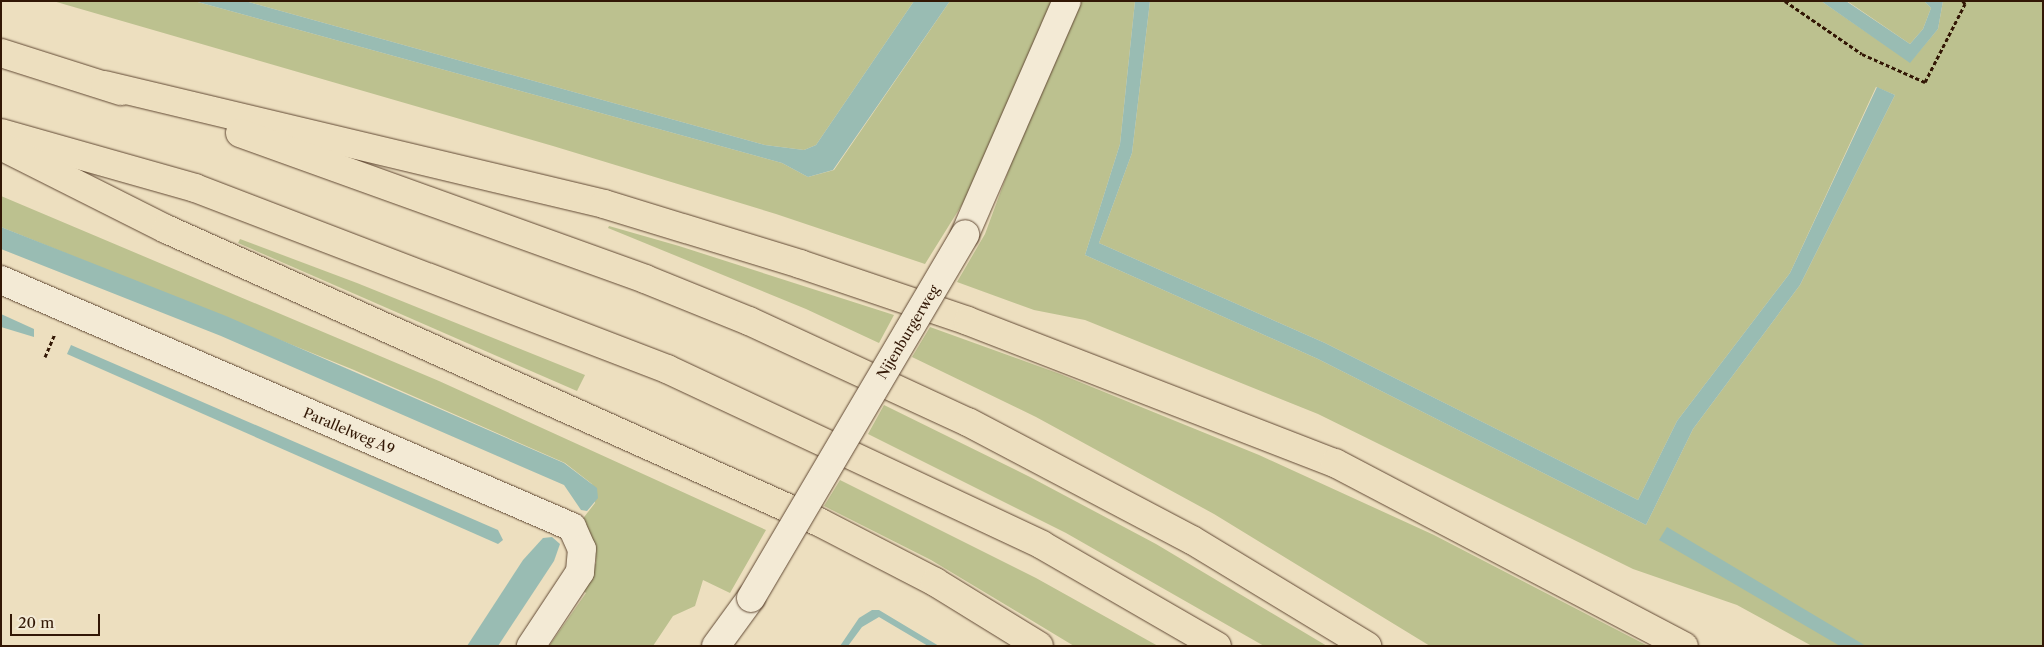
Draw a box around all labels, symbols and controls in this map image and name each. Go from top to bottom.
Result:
street label: Nijenburgerweg [873,282,943,382]
street label: Parallelweg A9 [300,404,398,458]
scale bar [12,604,102,636]
text: 20 m [18,613,54,632]

